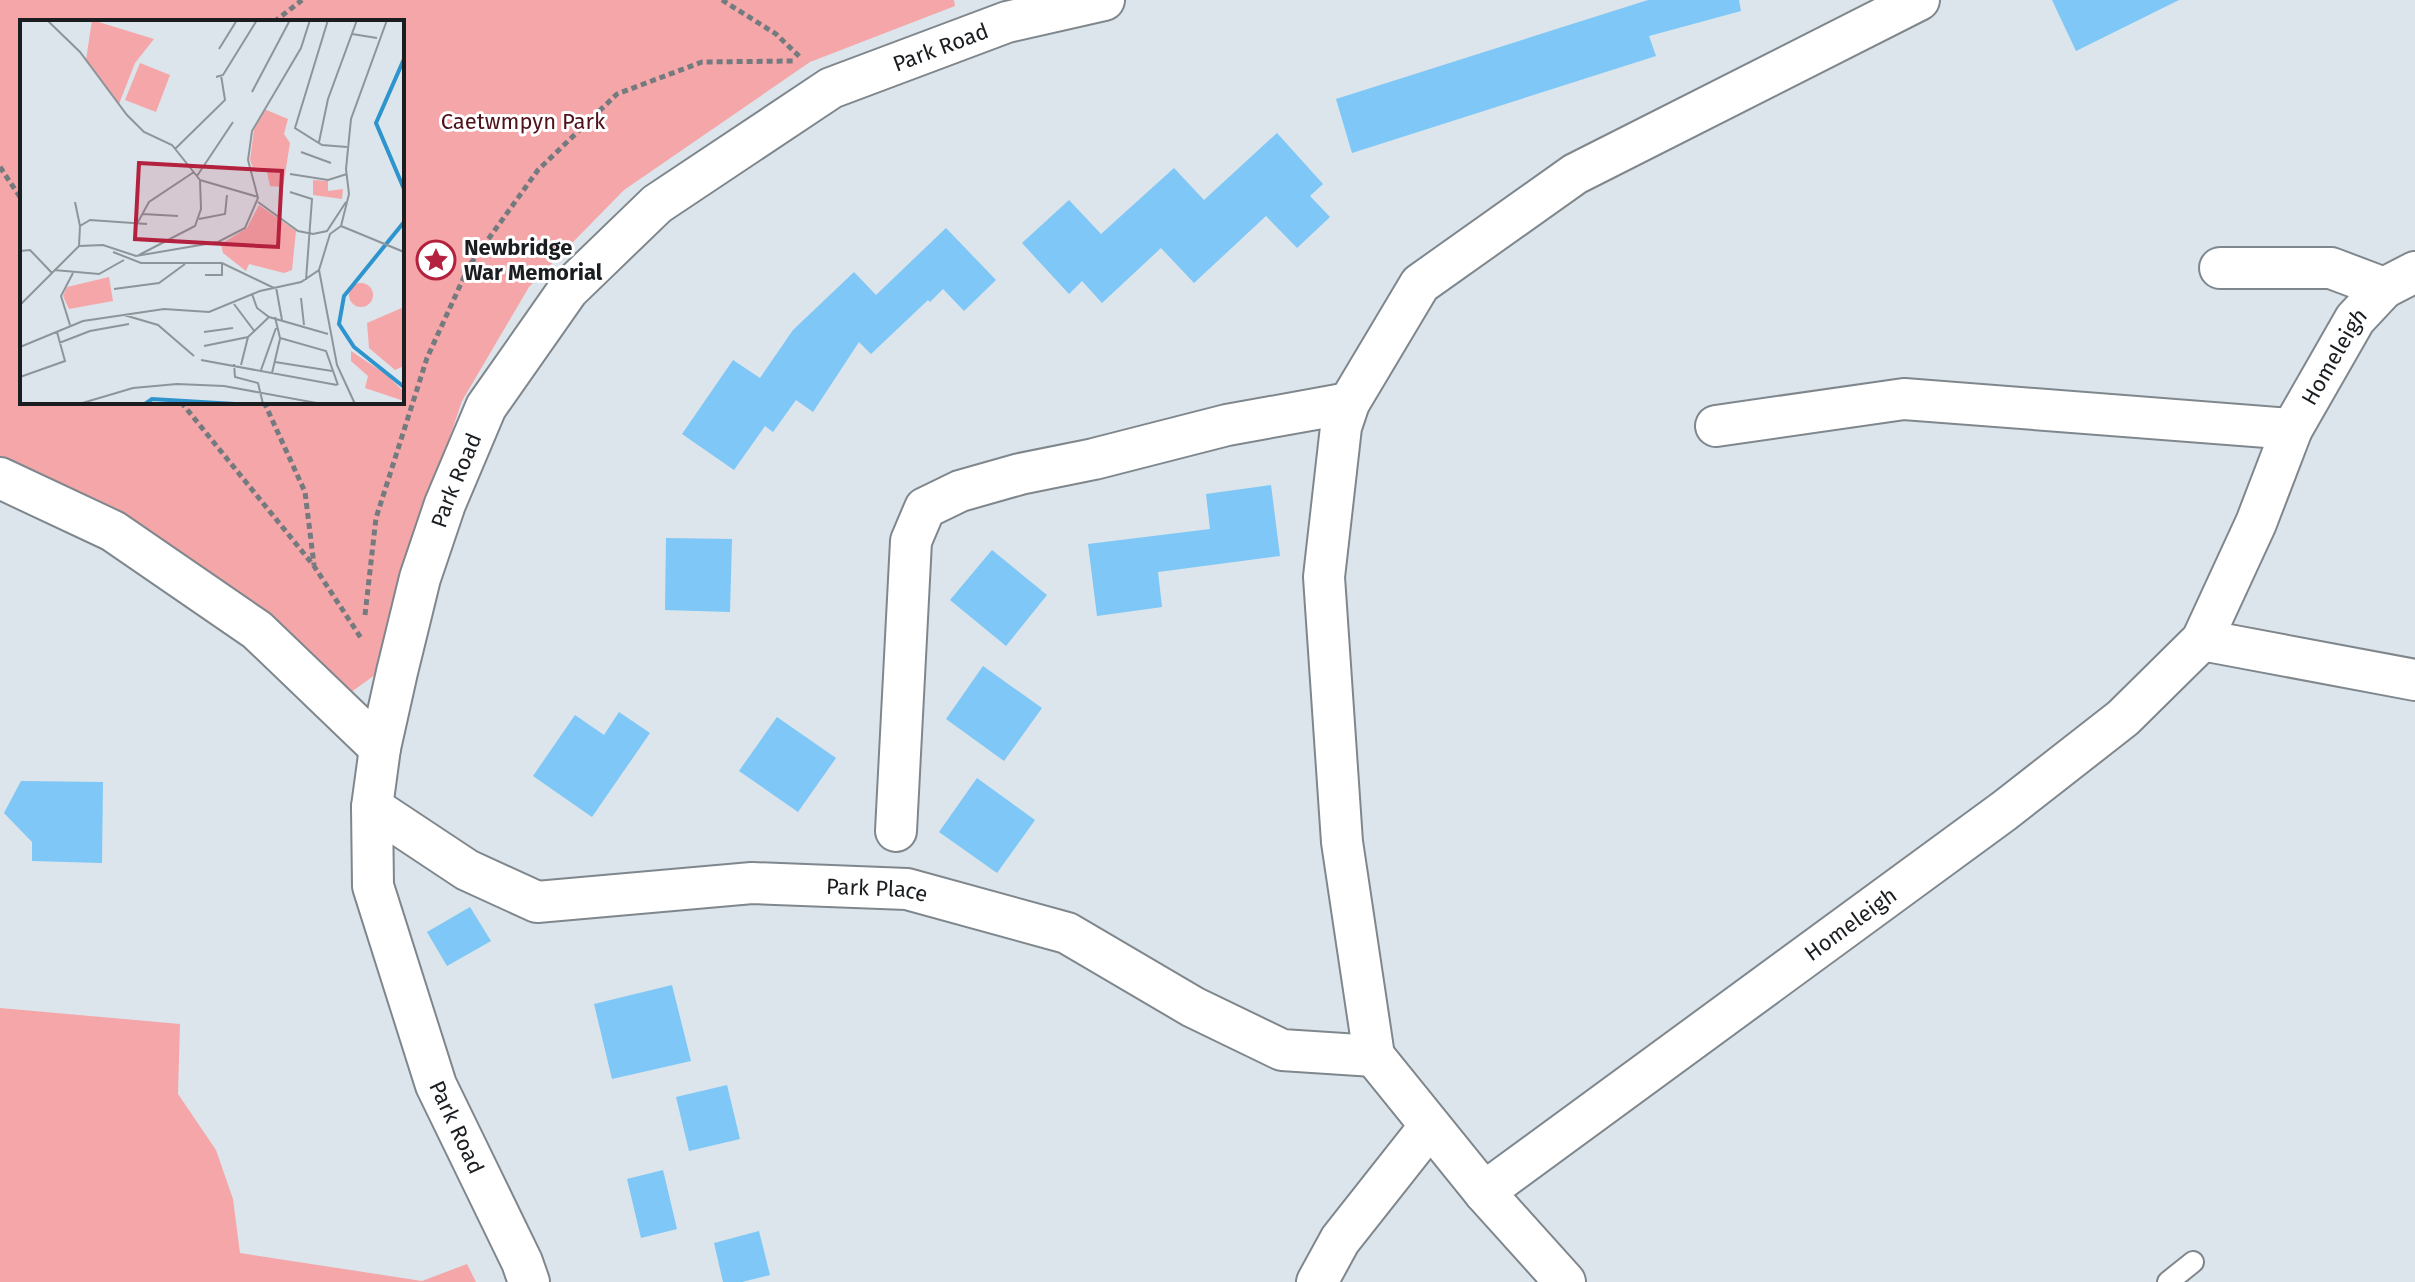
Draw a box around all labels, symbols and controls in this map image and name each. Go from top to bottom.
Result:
street label: Park Road [889,17,992,78]
inset map [20,20,404,404]
park label: Caetwmpyn Park [441,108,606,135]
place label: Newbridge War Memorial [464,234,603,286]
place icon: Newbridge War Memorial [415,239,457,281]
street label: Homeleigh [2296,302,2373,410]
street label: Park Road [425,429,487,531]
street label: Park Place [826,873,931,908]
street label: Homeleigh [1799,881,1902,967]
street label: Park Road [423,1076,490,1178]

